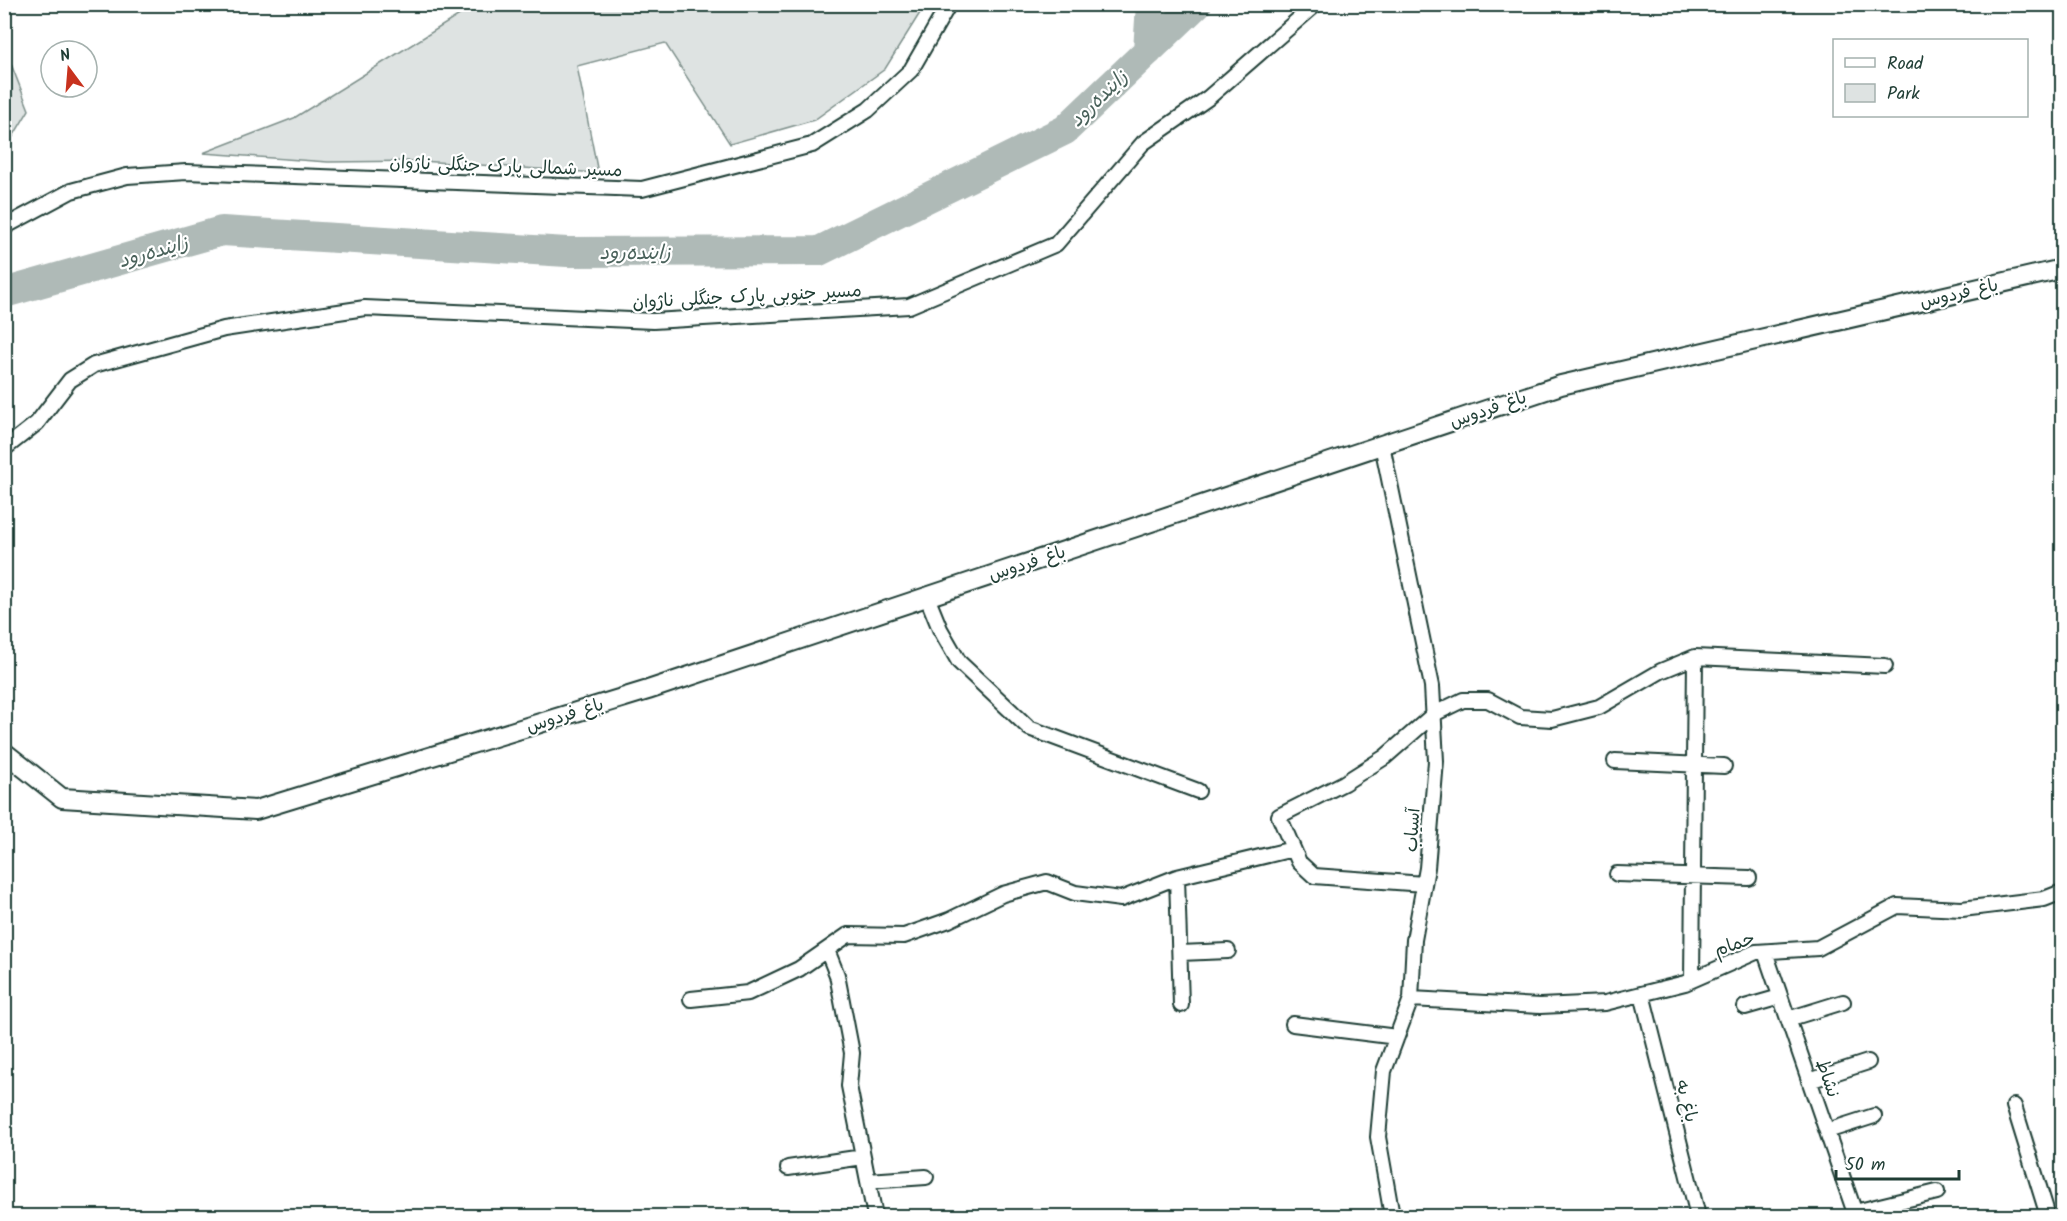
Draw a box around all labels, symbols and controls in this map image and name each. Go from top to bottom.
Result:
north arrow [39,39,99,99]
legend [1833,39,2028,117]
text: N [57,43,74,69]
text: Road [1887,50,1924,79]
water label: زاینده‌رود [1063,63,1136,136]
text: Park [1887,80,1920,109]
street label: مسیر شمالی پارک جنگلی ناژوان [389,149,623,186]
water label: زاینده‌رود [115,228,193,278]
water label: زاینده‌رود [599,238,671,270]
street label: باغ فردوس [1917,271,2001,318]
street label: مسیر جنوبی پارک جنگلی ناژوان [632,277,862,318]
street label: باغ فردوس [1446,384,1531,437]
street label: باغ فردوس [985,538,1070,591]
street label: باغ فردوس [523,691,608,742]
street label: آسیاب [1397,805,1430,853]
street label: حمام [1710,925,1759,966]
street label: نشاط [1806,1055,1847,1102]
street label: باغ به [1666,1077,1705,1126]
scale bar [1836,1143,1959,1181]
text: 50 m [1845,1151,1885,1180]

